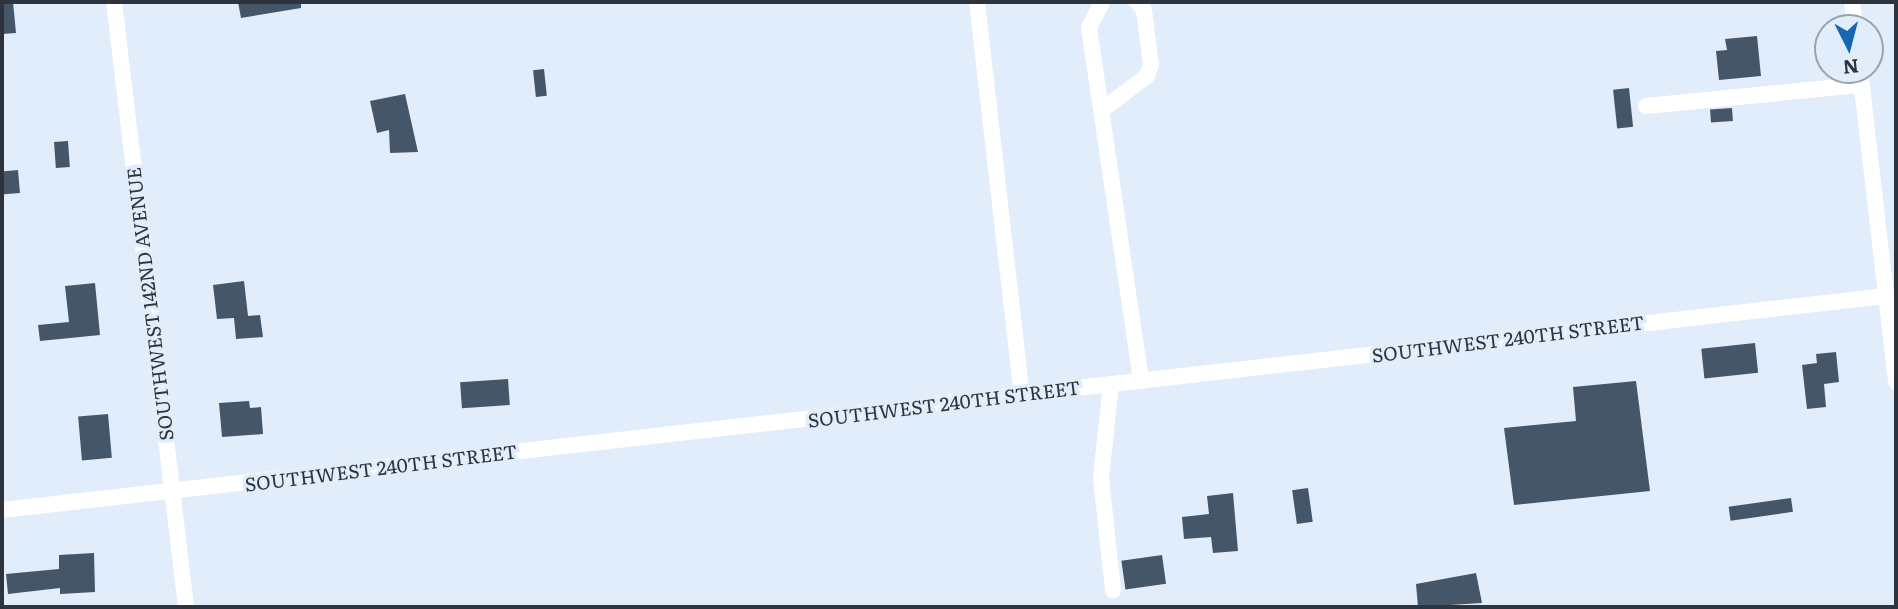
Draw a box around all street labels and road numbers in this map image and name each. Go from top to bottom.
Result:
street label: SOUTHWEST 142ND AVENUE [122,166,178,442]
street label: SOUTHWEST 240TH STREET [1371,311,1645,367]
street label: SOUTHWEST 240TH STREET [807,376,1081,432]
street label: SOUTHWEST 240TH STREET [244,440,518,496]

